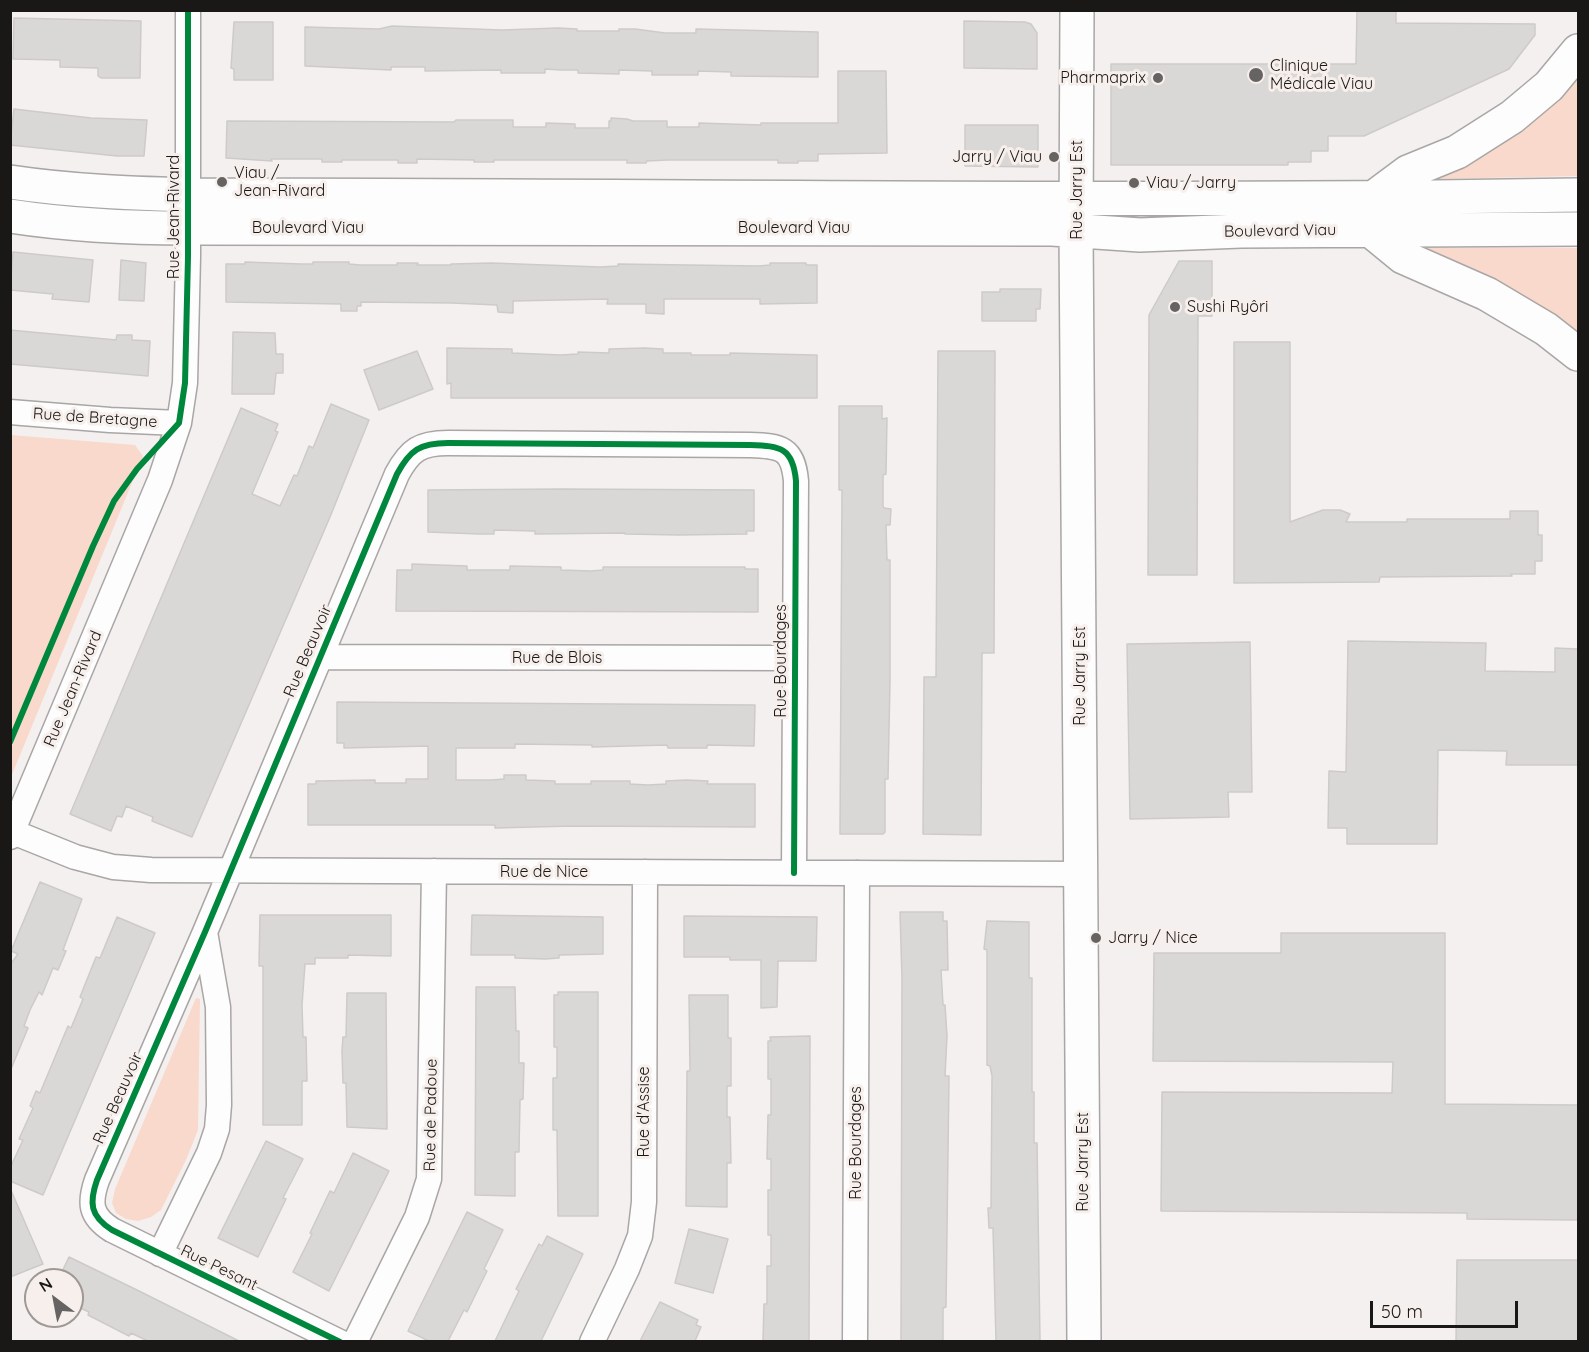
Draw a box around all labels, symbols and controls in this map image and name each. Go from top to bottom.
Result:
place label: Clinique Médicale Viau [1270,56,1373,94]
marker: Clinique Médicale Viau [1247,66,1265,84]
place label: Pharmaprix [1060,68,1146,88]
marker: Pharmaprix [1151,71,1165,85]
street label: Rue Jarry Est [1067,140,1087,240]
place label: Jarry / Viau [952,147,1042,167]
marker: Jarry / Viau [1047,150,1061,164]
street label: Rue Jean-Rivard [164,155,184,279]
place label: Viau / Jean-Rivard [234,163,325,201]
place label: Viau / Jarry [1146,173,1236,193]
marker: Viau / Jean-Rivard [215,175,229,189]
marker: Viau / Jarry [1127,176,1141,190]
street label: Boulevard Viau [252,218,364,238]
street label: Boulevard Viau [738,218,850,238]
street label: Boulevard Viau [1224,220,1336,242]
place label: Sushi Ryôri [1187,297,1269,317]
marker: Sushi Ryôri [1168,300,1182,314]
street label: Rue de Bretagne [32,404,158,432]
street label: Rue Beauvoir [280,602,336,700]
street label: Rue Bourdages [771,604,791,718]
street label: Rue Jarry Est [1070,626,1090,726]
street label: Rue Jean-Rivard [40,628,106,750]
street label: Rue de Blois [512,648,602,668]
street label: Rue de Nice [500,862,588,882]
place label: Jarry / Nice [1108,928,1198,948]
marker: Jarry / Nice [1089,931,1103,945]
street label: Rue Beauvoir [89,1049,147,1147]
street label: Rue de Padoue [420,1058,442,1172]
street label: Rue d'Assise [634,1066,654,1158]
street label: Rue Bourdages [846,1086,866,1200]
street label: Rue Jarry Est [1073,1112,1093,1212]
street label: Rue Pesant [177,1241,261,1295]
north arrow [24,1268,84,1328]
text: N [35,1273,56,1296]
scale bar [1373,1289,1522,1327]
text: 50 m [1381,1300,1423,1323]

